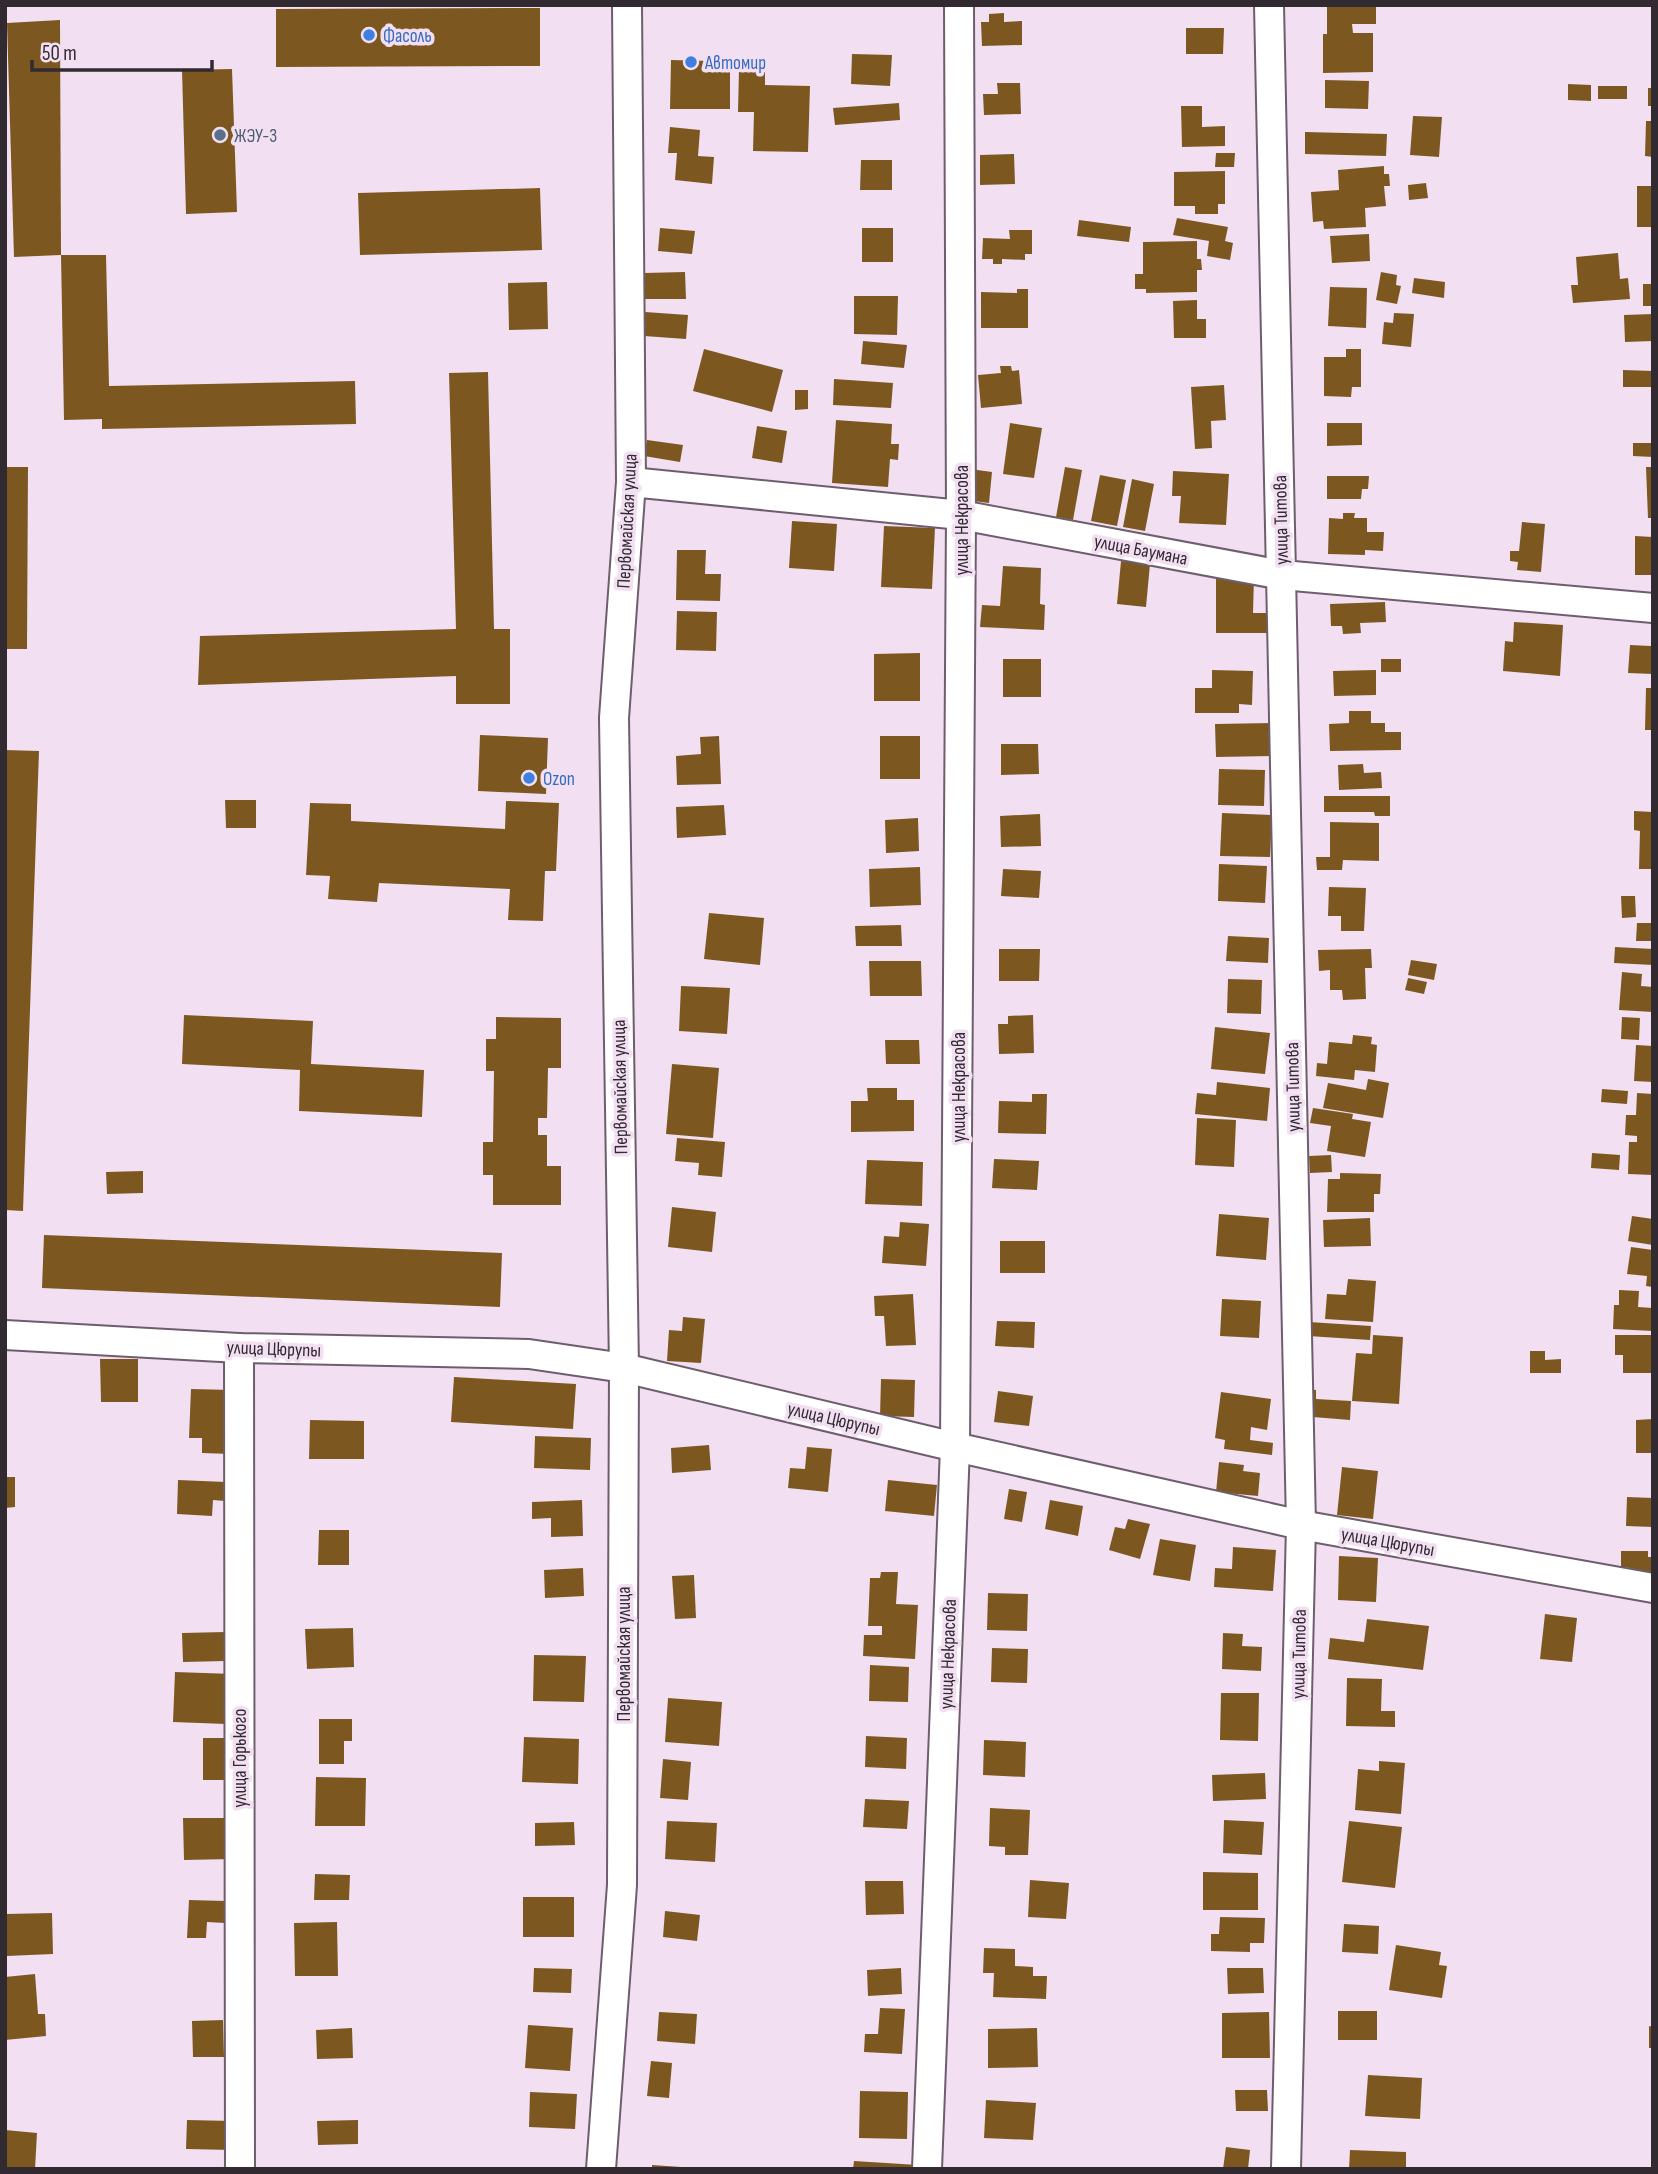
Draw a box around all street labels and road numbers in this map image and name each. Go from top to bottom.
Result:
street label: Первомайская улица [612,453,643,589]
street label: улица Некрасова [951,465,974,575]
street label: улица Титова [1269,475,1294,565]
street label: улица Баумана [1092,530,1189,571]
street label: Первомайская улица [608,1019,633,1155]
street label: улица Некрасова [948,1032,971,1142]
street label: улица Титова [1281,1042,1306,1132]
street label: улица Цюрупы [226,1336,321,1363]
street label: улица Цюрупы [785,1398,882,1441]
street label: улица Цюрупы [1339,1523,1436,1562]
street label: Первомайская улица [613,1587,636,1722]
street label: улица Некрасова [935,1599,962,1710]
street label: улица Титова [1287,1609,1312,1699]
street label: улица Горького [229,1709,252,1807]

